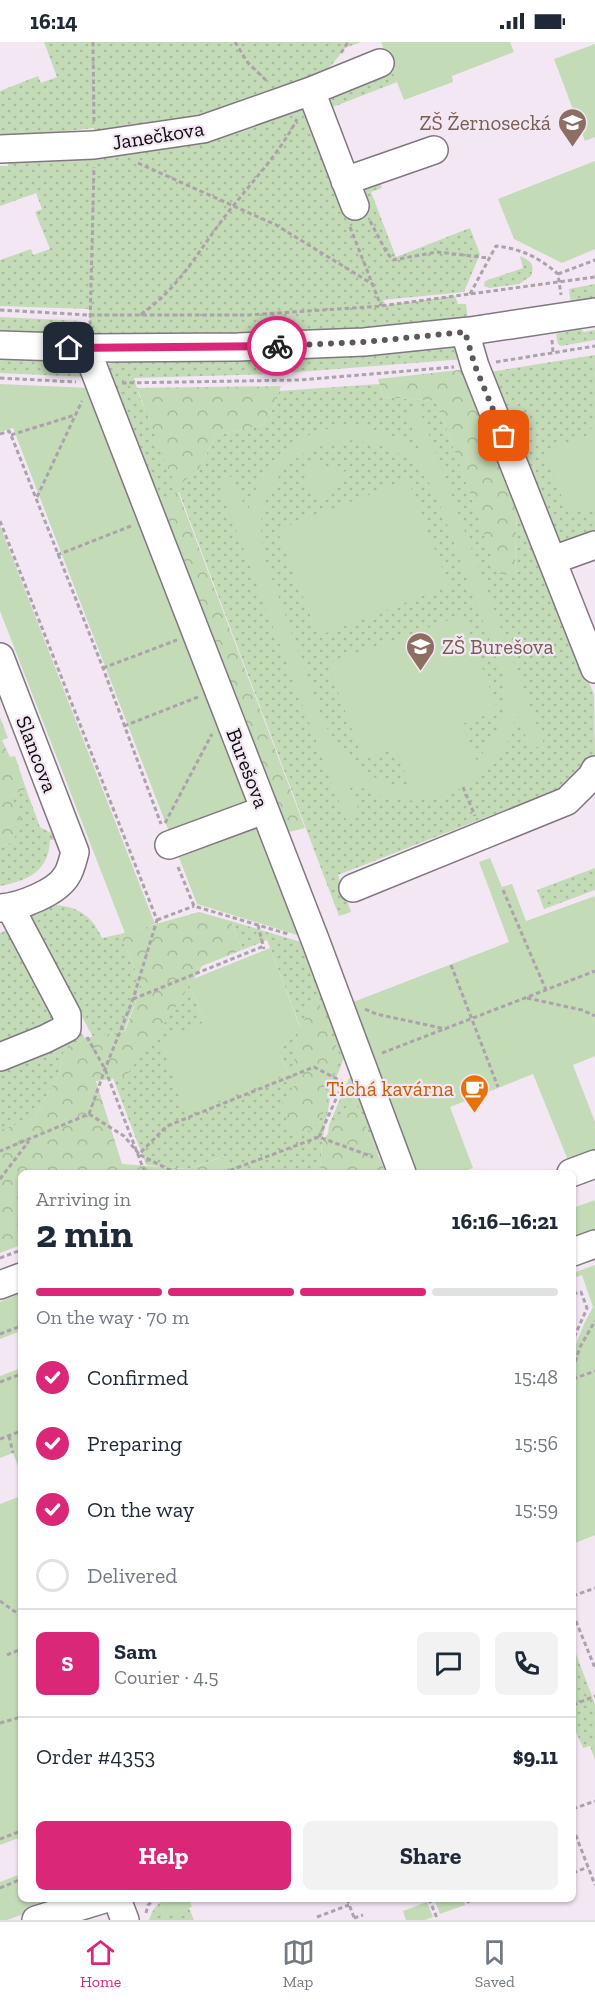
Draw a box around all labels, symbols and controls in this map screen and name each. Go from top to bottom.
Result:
text: 16:14 [30,8,78,35]
school or university icon: ZŠ Žernosecká [556,106,588,148]
place label: ZŠ Žernosecká [419,110,551,135]
street label: Janečkova [110,115,206,155]
courier [247,316,307,376]
pin [43,322,94,373]
icon: bike [261,330,294,363]
icon: home [52,331,85,364]
pin [478,410,529,461]
icon: bag [487,419,520,452]
school or university icon: ZŠ Burešova [405,630,437,672]
place label: ZŠ Burešova [442,634,554,659]
street label: Slancova [11,712,63,796]
street label: Burešova [221,724,275,812]
cafe icon: Tichá kavárna [459,1072,491,1114]
place label: Tichá kavárna [326,1076,454,1101]
text: Arriving in [36,1187,131,1211]
text: 16:16–16:21 [452,1208,558,1235]
text: 2 min [36,1210,133,1257]
text: On the way · 70 m [36,1305,189,1329]
icon: check [36,1361,69,1394]
text: Confirmed [87,1364,188,1391]
text: 15:48 [514,1365,558,1389]
icon: check [36,1427,69,1460]
text: Preparing [87,1430,182,1457]
text: 15:56 [515,1431,558,1455]
icon: check [36,1493,69,1526]
text: On the way [87,1496,194,1523]
text: 15:59 [515,1497,558,1521]
text: Delivered [87,1562,177,1589]
button: chat [417,1632,480,1695]
button: phone [495,1632,558,1695]
text: Sam [114,1638,157,1665]
text: S [61,1650,74,1677]
text: Courier · 4.5 [114,1665,219,1689]
text: Order #4353 [36,1743,155,1770]
text: $9.11 [513,1743,558,1770]
button: Help [36,1821,291,1890]
button: Share [303,1821,558,1890]
tab: Home [80,1936,121,1991]
tab: Map [282,1936,315,1991]
tab: Saved [475,1936,515,1991]

